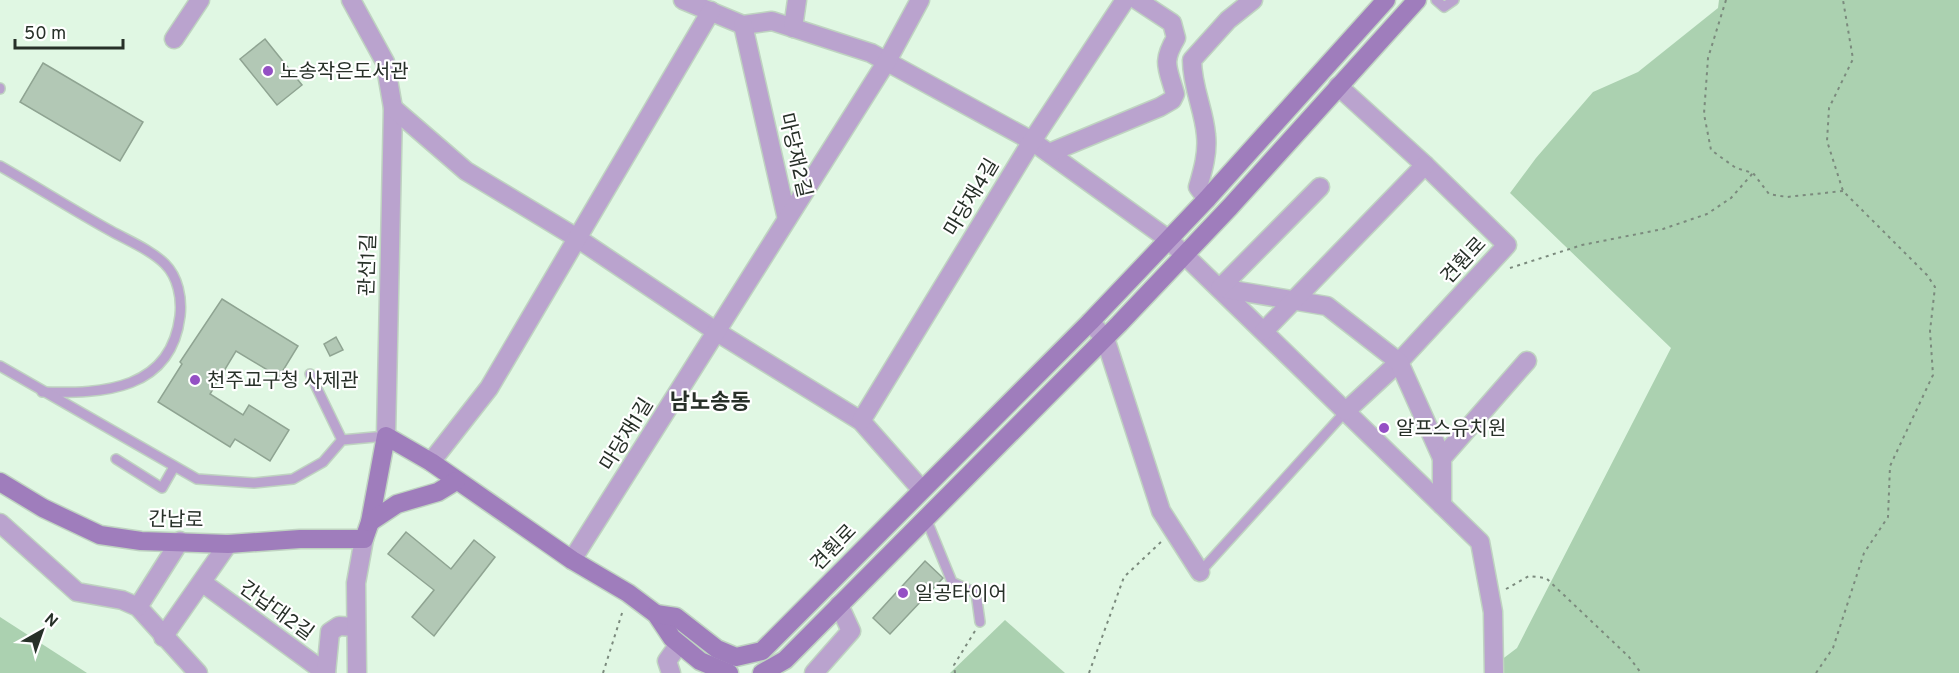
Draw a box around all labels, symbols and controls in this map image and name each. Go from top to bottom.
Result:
scale bar [15,12,123,50]
text: 50 m [24,23,66,46]
place label: 노송작은도서관 [280,60,409,86]
marker: 노송작은도서관 [261,64,275,78]
street label: 마당재2길 [772,111,816,200]
street label: 마당재4길 [939,154,1006,242]
street label: 견훤로 [1436,232,1493,290]
street label: 관선1길 [355,233,383,297]
place label: 천주교구청 사제관 [207,369,359,395]
marker: 천주교구청 사제관 [188,373,202,387]
district label: 남노송동 [670,390,750,417]
street label: 마당재1길 [595,394,660,476]
place label: 알프스유치원 [1396,417,1506,443]
marker: 알프스유치원 [1377,421,1391,435]
street label: 간납로 [148,508,204,534]
street label: 견훤로 [806,520,863,577]
street label: 간납대2길 [233,576,318,647]
place label: 일공타이어 [915,582,1007,608]
marker: 일공타이어 [896,586,910,600]
north arrow [12,601,72,661]
text: N [40,610,61,632]

